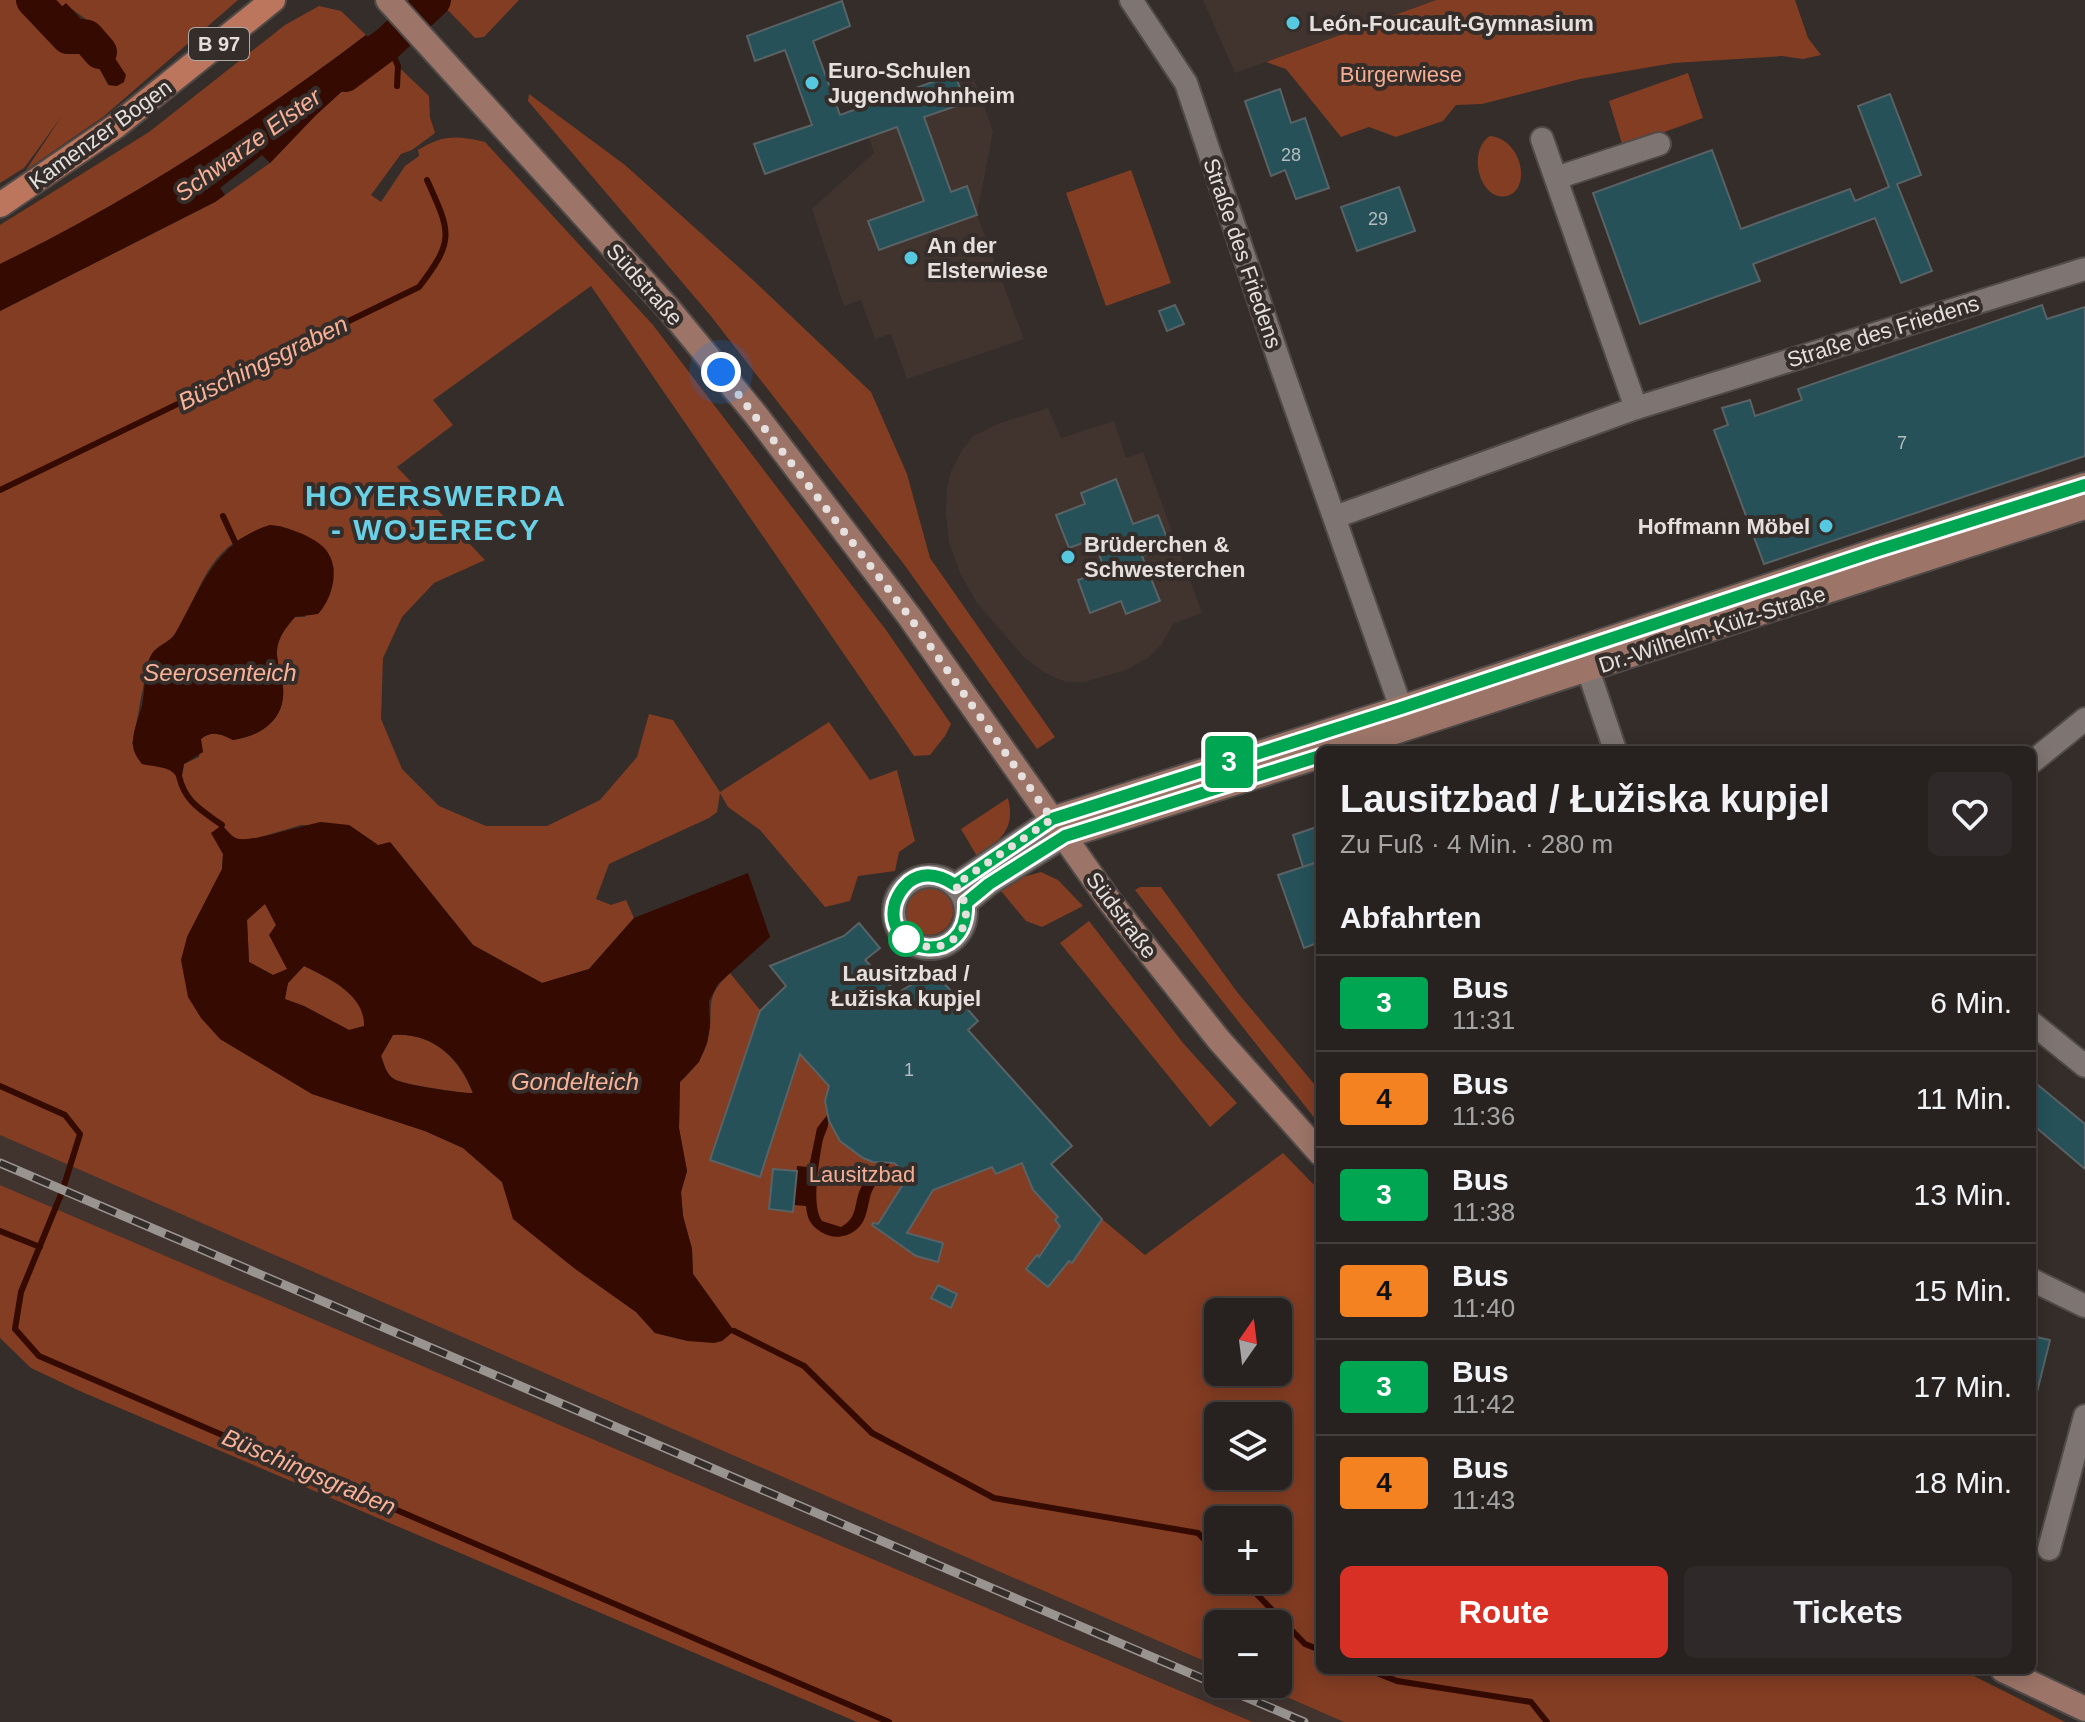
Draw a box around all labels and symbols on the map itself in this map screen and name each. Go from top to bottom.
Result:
place label: León-Foucault-Gymnasium [1309,11,1594,36]
marker: León-Foucault-Gymnasium [1284,14,1302,32]
road number: B 97 [189,28,249,60]
place label: Euro-Schulen Jugendwohnheim [828,58,1015,108]
park label: Bürgerwiese [1340,62,1462,87]
street label: Kamenzer Bogen [24,74,176,194]
marker: Euro-Schulen Jugendwohnheim [803,74,821,92]
water label: Schwarze Elster [170,82,327,206]
house number: 28 [1281,145,1301,165]
street label: Straße des Friedens [1198,155,1287,351]
house number: 29 [1368,209,1388,229]
place label: An der Elsterwiese [927,233,1048,283]
street label: Südstraße [601,238,688,330]
marker: An der Elsterwiese [902,249,920,267]
street label: Straße des Friedens [1784,290,1982,373]
water label: Büschingsgraben [174,310,352,415]
your location [701,352,741,392]
house number: 7 [1897,433,1907,453]
district label: HOYERSWERDA - WOJERECY [305,479,567,546]
place label: Hoffmann Möbel [1638,514,1810,539]
marker: Hoffmann Möbel [1817,517,1835,535]
place label: Brüderchen & Schwesterchen [1084,532,1245,582]
marker: Brüderchen & Schwesterchen [1059,548,1077,566]
street label: Dr.-Wilhelm-Külz-Straße [1596,581,1829,678]
water label: Seerosenteich [143,659,297,686]
line badge: 3 [1203,736,1255,788]
street label: Südstraße [1081,867,1162,963]
marker: Lausitzbad / Łužiska kupjel [889,922,923,956]
place label: Lausitzbad / Łužiska kupjel [831,961,981,1011]
house number: 1 [904,1060,914,1080]
water label: Gondelteich [511,1068,639,1095]
park label: Lausitzbad [809,1162,915,1187]
north arrow [1204,1298,1292,1386]
water label: Büschingsgraben [219,1423,400,1520]

